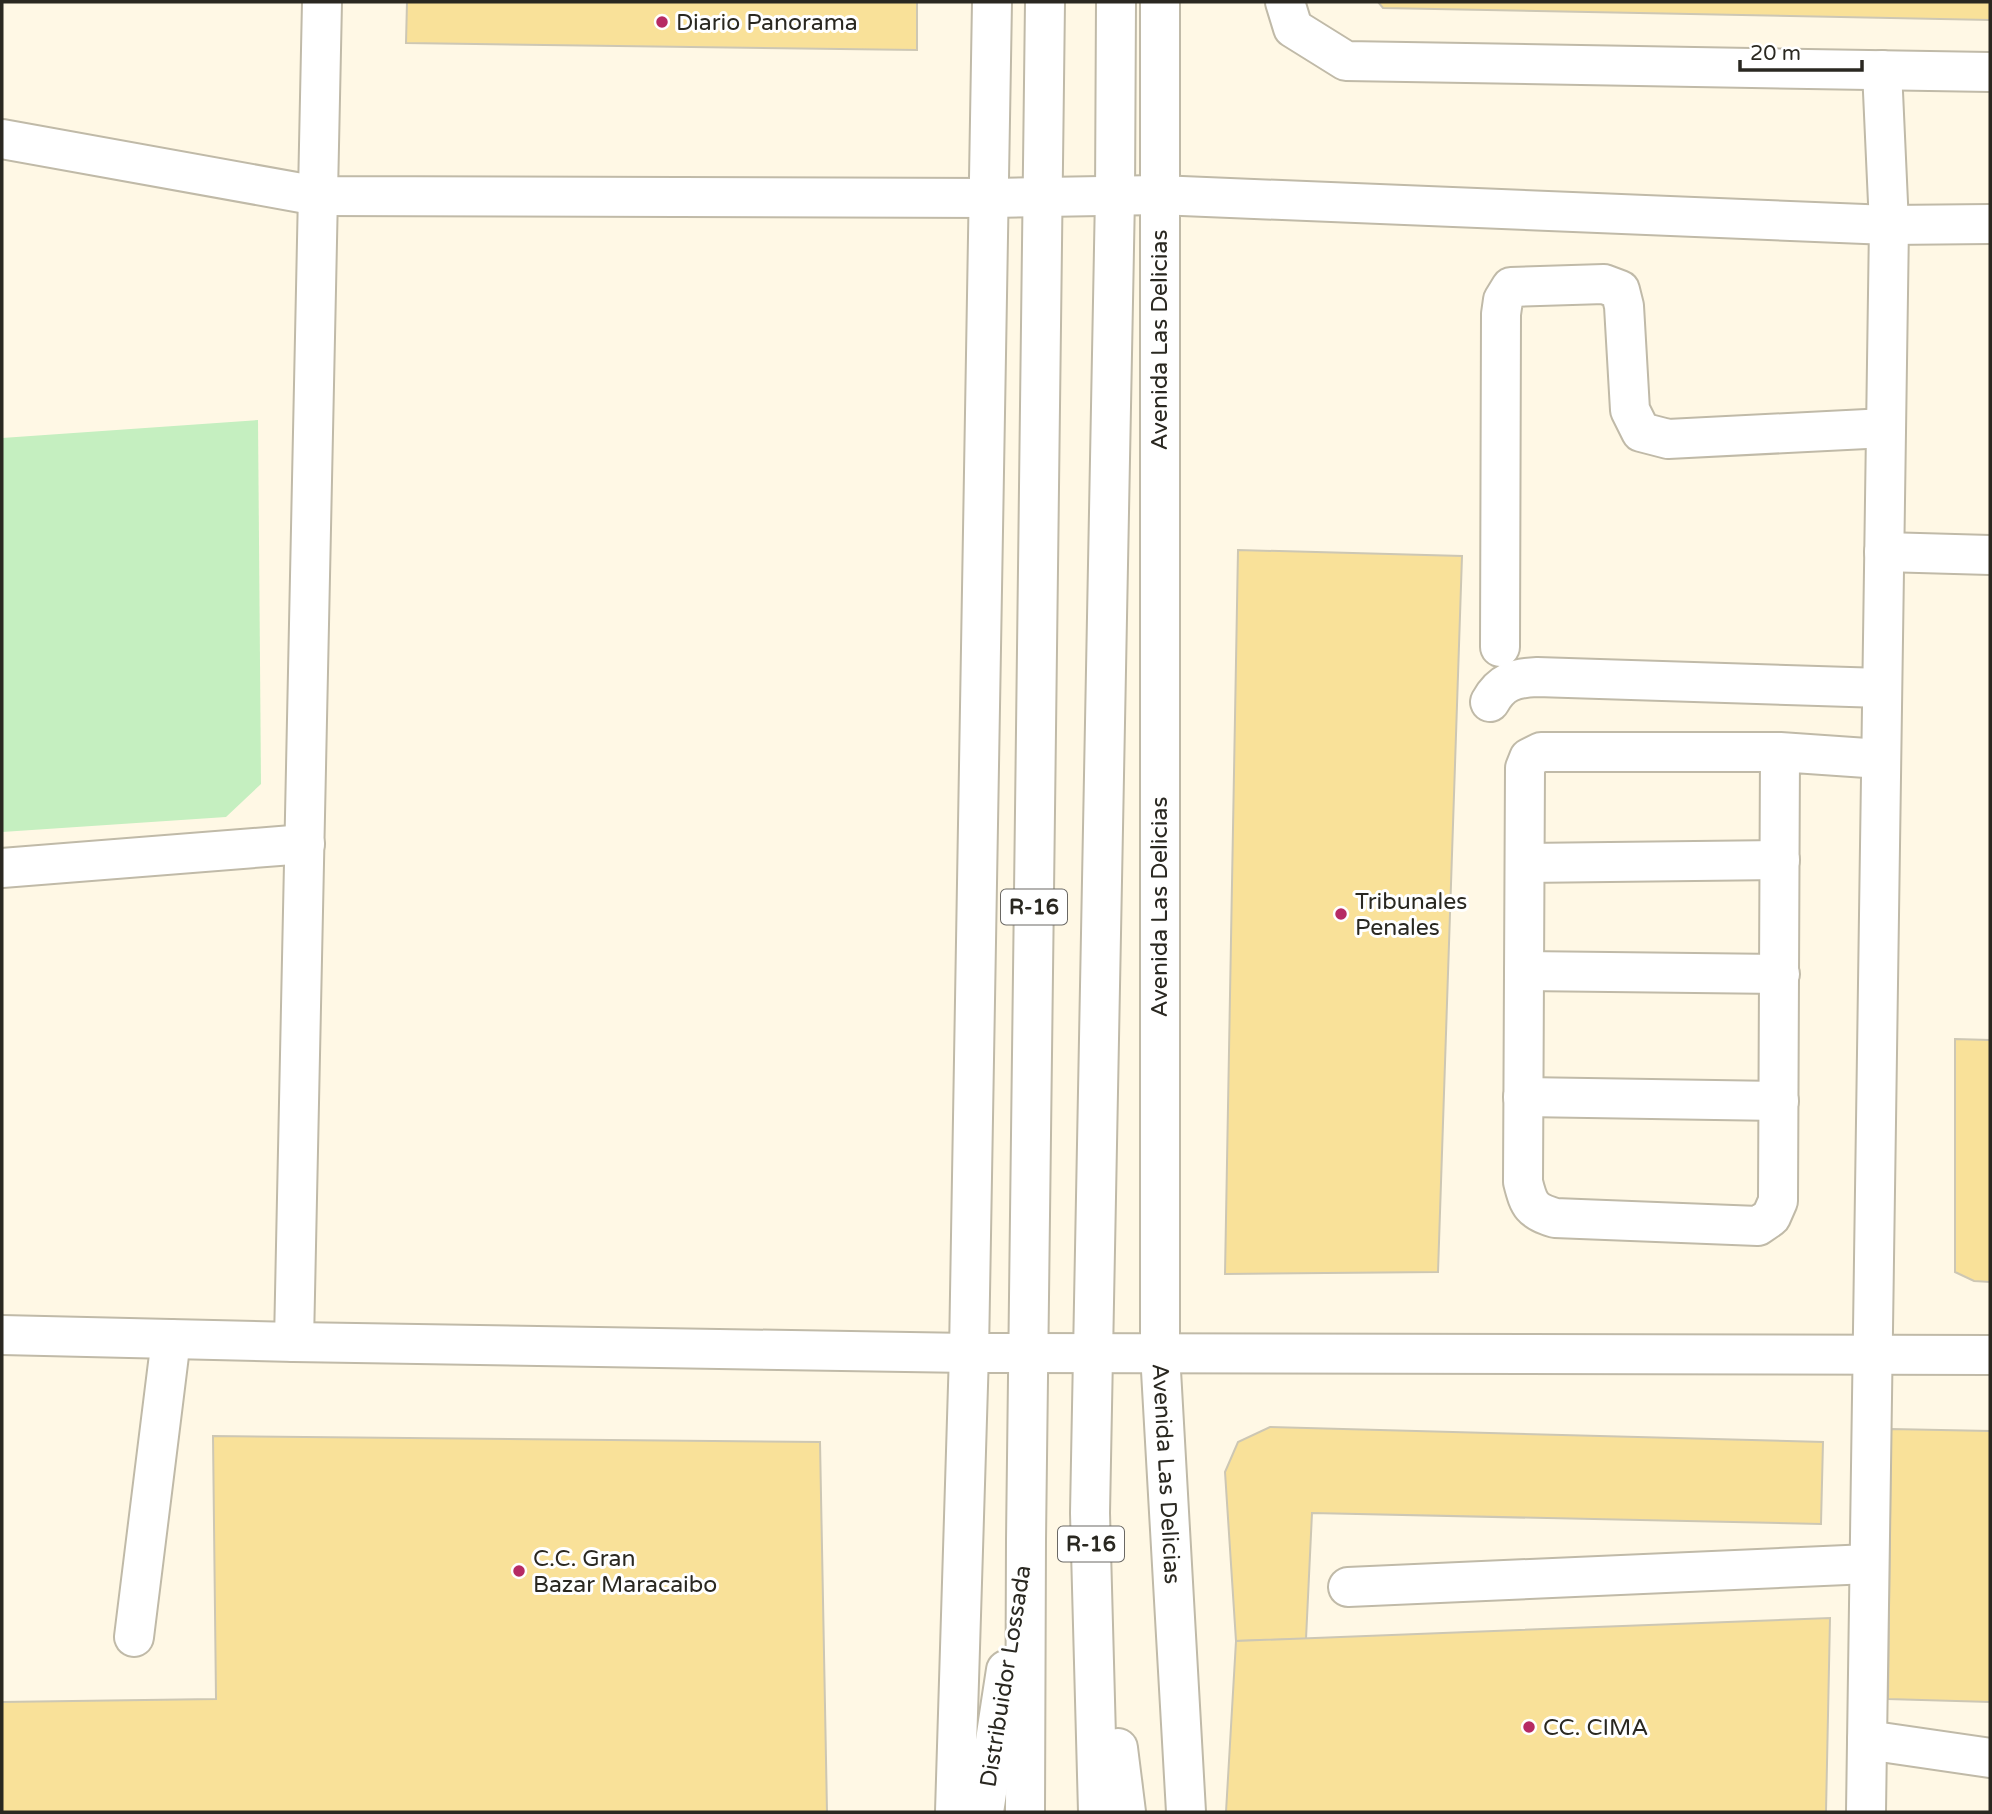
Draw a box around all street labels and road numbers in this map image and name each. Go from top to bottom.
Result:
street label: Avenida Las Delicias [1146,230,1174,450]
street label: Avenida Las Delicias [1146,797,1174,1017]
road number: R-16 [1001,890,1067,925]
street label: Avenida Las Delicias [1146,1363,1186,1585]
road number: R-16 [1058,1526,1124,1562]
street label: Distribuidor Lossada [975,1563,1037,1789]

